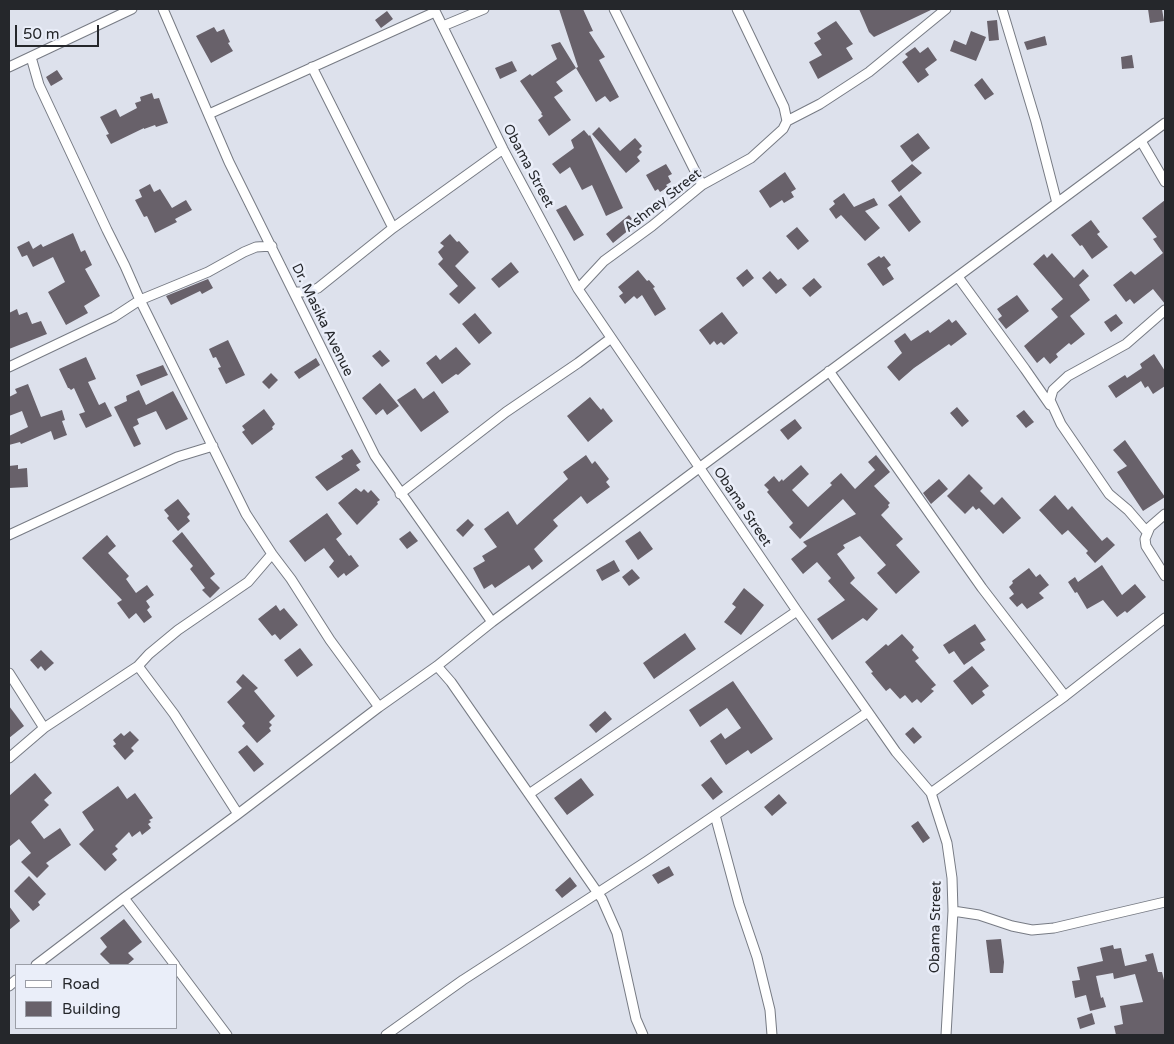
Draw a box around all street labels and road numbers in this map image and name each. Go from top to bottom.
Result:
street label: Obama Street [499,121,557,211]
street label: Ashney Street [621,166,705,236]
street label: Dr. Masika Avenue [287,261,357,379]
street label: Obama Street [709,464,775,550]
street label: Obama Street [927,881,945,973]

